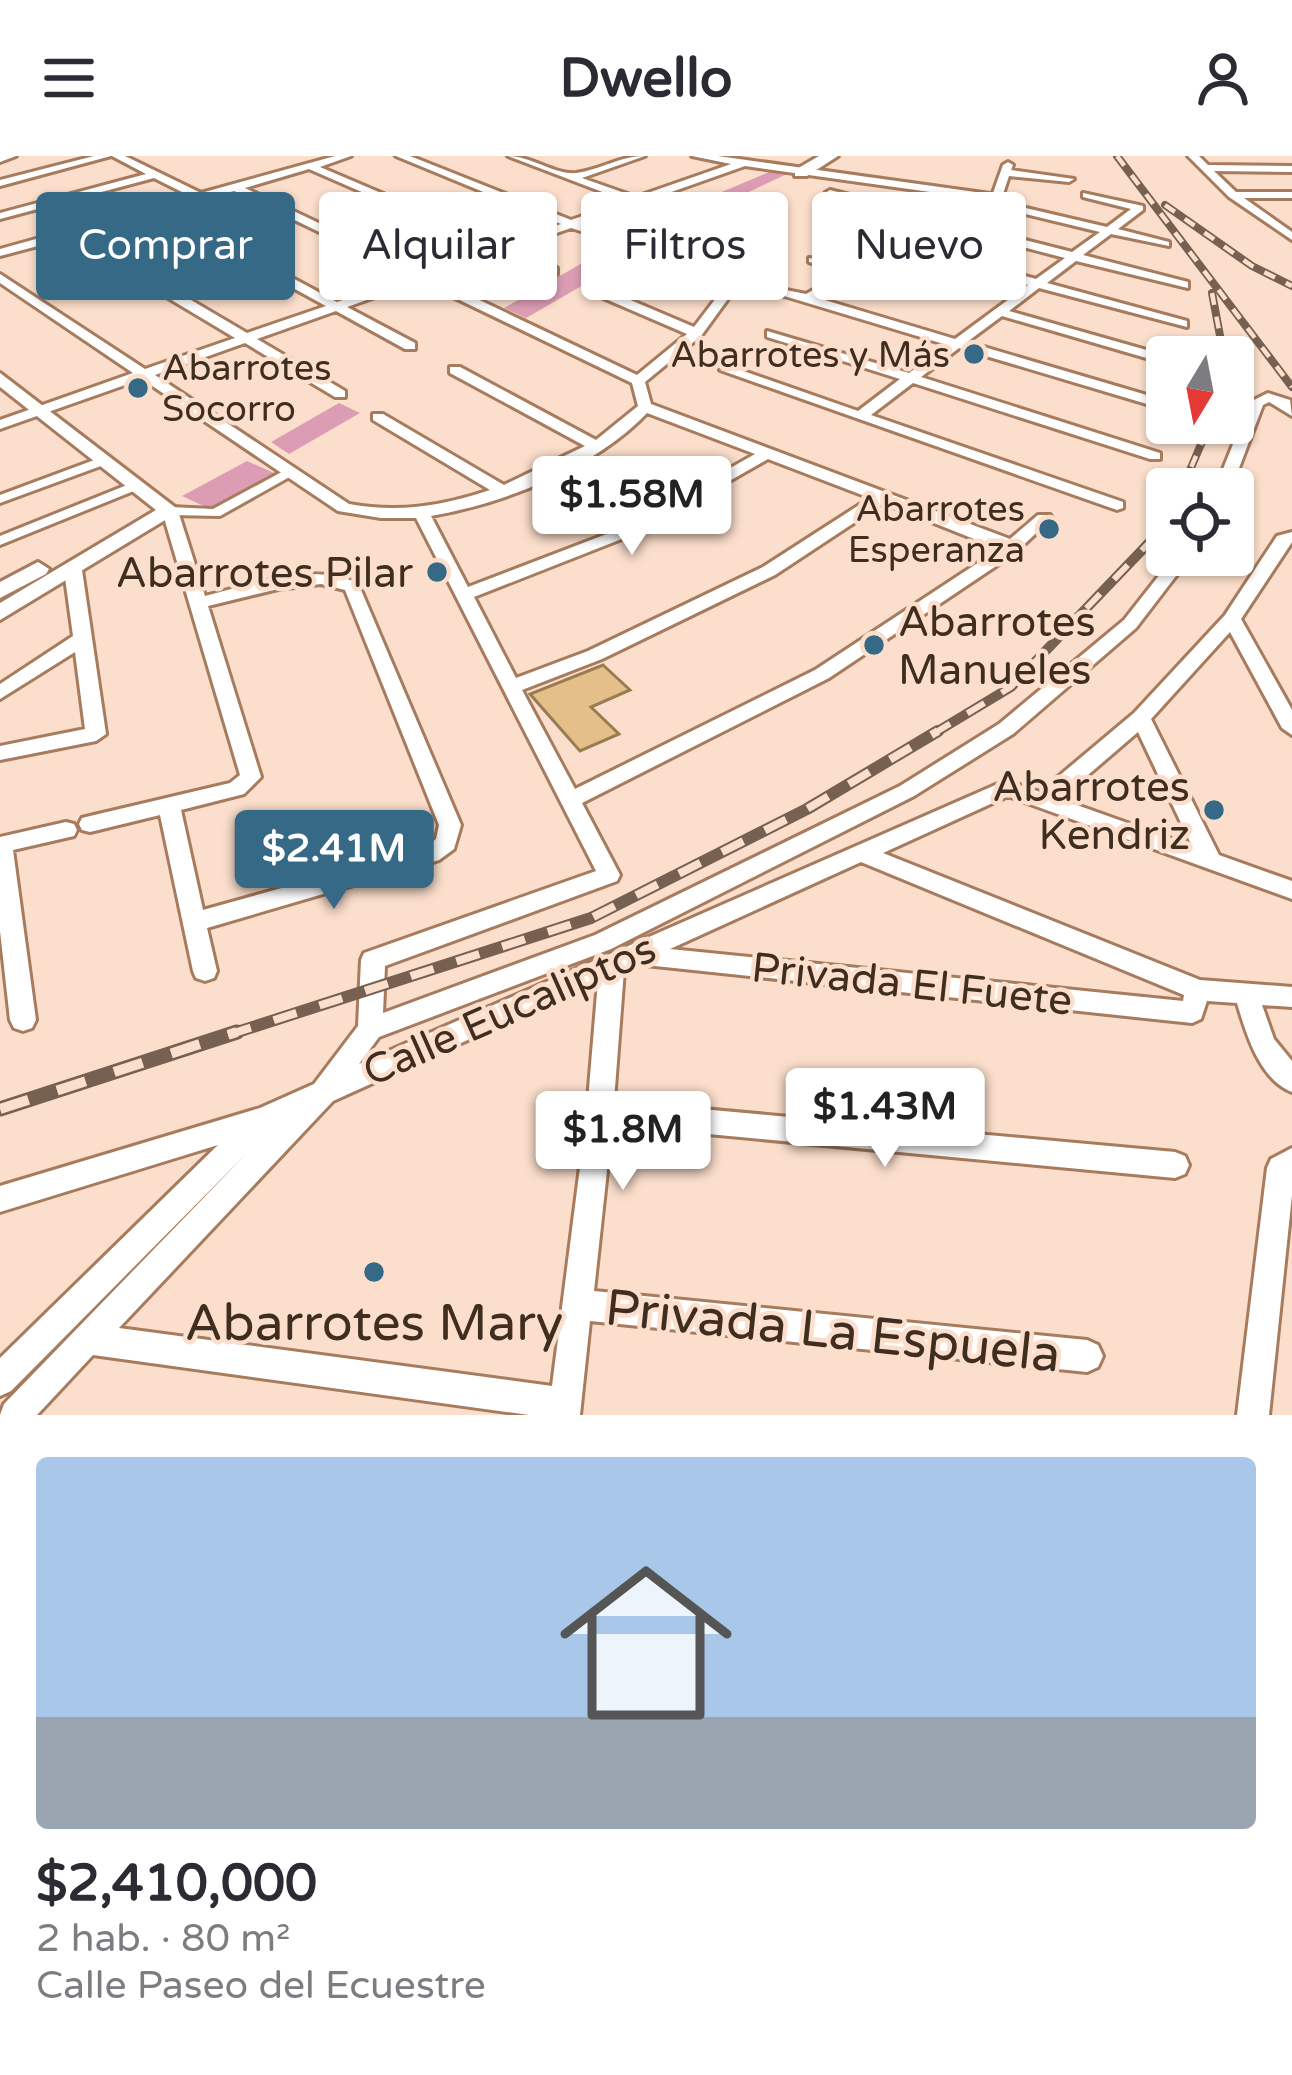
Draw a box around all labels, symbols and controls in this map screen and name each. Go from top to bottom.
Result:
icon: menu [36,45,102,111]
icon: person [1190,45,1256,111]
text: Dwello [559,46,733,111]
chip: Comprar [36,192,295,300]
chip: Alquilar [319,192,557,300]
chip: Filtros [581,192,788,300]
chip: Nuevo [812,192,1026,300]
place label: Abarrotes y Más [670,334,950,377]
north arrow [1146,336,1254,444]
map controls [1146,336,1254,576]
marker: Abarrotes y Más [961,341,987,367]
place label: Abarrotes Socorro [162,347,332,431]
marker: Abarrotes Socorro [125,375,151,401]
pin: $1.58M [534,456,730,558]
button: locate [1146,468,1254,576]
text: $1.58M [559,471,705,518]
place label: Abarrotes Esperanza [848,488,1025,572]
marker: Abarrotes Esperanza [1036,516,1062,542]
place label: Abarrotes Pilar [116,548,413,599]
marker: Abarrotes Pilar [424,559,450,585]
place label: Abarrotes Manueles [898,597,1096,696]
marker: Abarrotes Manueles [861,632,887,658]
place label: Abarrotes Kendriz [992,762,1190,861]
marker: Abarrotes Kendriz [1201,797,1227,823]
pin: $2.41M [236,810,432,912]
text: $2.41M [262,825,406,872]
street label: Calle Eucaliptos [355,923,664,1098]
street label: Privada El Fuete [749,942,1075,1027]
pin: $1.43M [787,1068,983,1170]
text: $1.43M [813,1083,957,1130]
pin: $1.8M [539,1091,707,1193]
text: $1.8M [563,1106,683,1153]
marker: Abarrotes Mary [361,1259,387,1285]
street label: Privada La Espuela [602,1277,1063,1387]
place label: Abarrotes Mary [185,1293,563,1355]
icon: home [538,1535,754,1751]
text: $2,410,000 [36,1853,317,1915]
text: 2 hab. · 80 m² [36,1915,290,1962]
text: Calle Paseo del Ecuestre [36,1962,486,2009]

